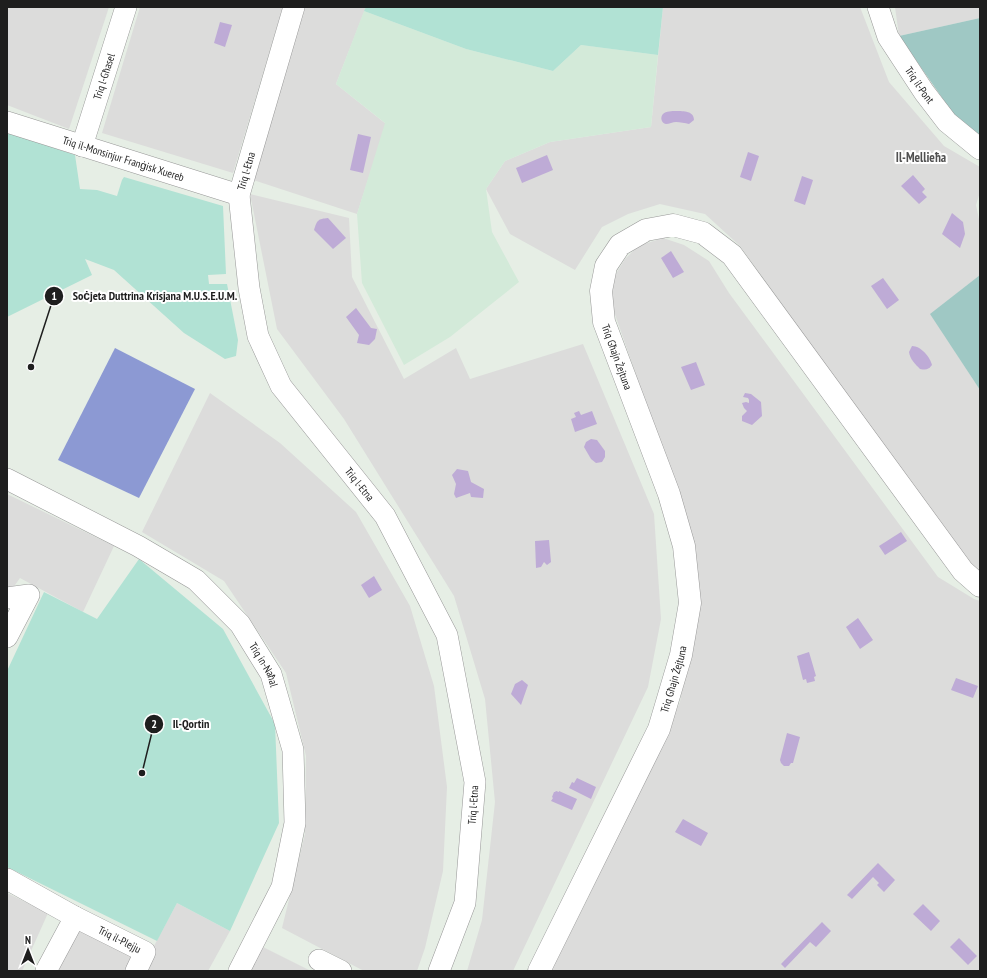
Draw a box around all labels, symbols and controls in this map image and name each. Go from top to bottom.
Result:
street label: Triq l-Għasel [90,51,118,101]
street label: Triq il-Pont [902,64,937,106]
street label: Triq il-Monsinjur Franġisk Xuereb [61,133,186,184]
district label: Il-Mellieħa [896,149,946,166]
street label: Triq l-Etna [234,150,258,192]
callout: Soċjeta Duttrina Krisjana M.U.S.E.U.M. [44,284,245,308]
text: 1 [51,288,57,303]
text: Soċjeta Duttrina Krisjana M.U.S.E.U.M. [73,288,238,303]
street label: Triq Għajn Żejtuna [599,322,635,392]
street label: Triq l-Etna [342,464,377,504]
street label: Triq in-Naħal [246,640,281,689]
street label: Triq Għajn Żejtuna [657,645,689,714]
callout: Il-Qortin [144,712,217,736]
text: 2 [151,716,157,731]
text: Il-Qortin [173,716,209,731]
street label: Triq l-Etna [465,785,481,825]
street label: Triq il-Plejju [96,923,144,956]
north arrow [8,930,48,970]
text: N [25,933,31,947]

